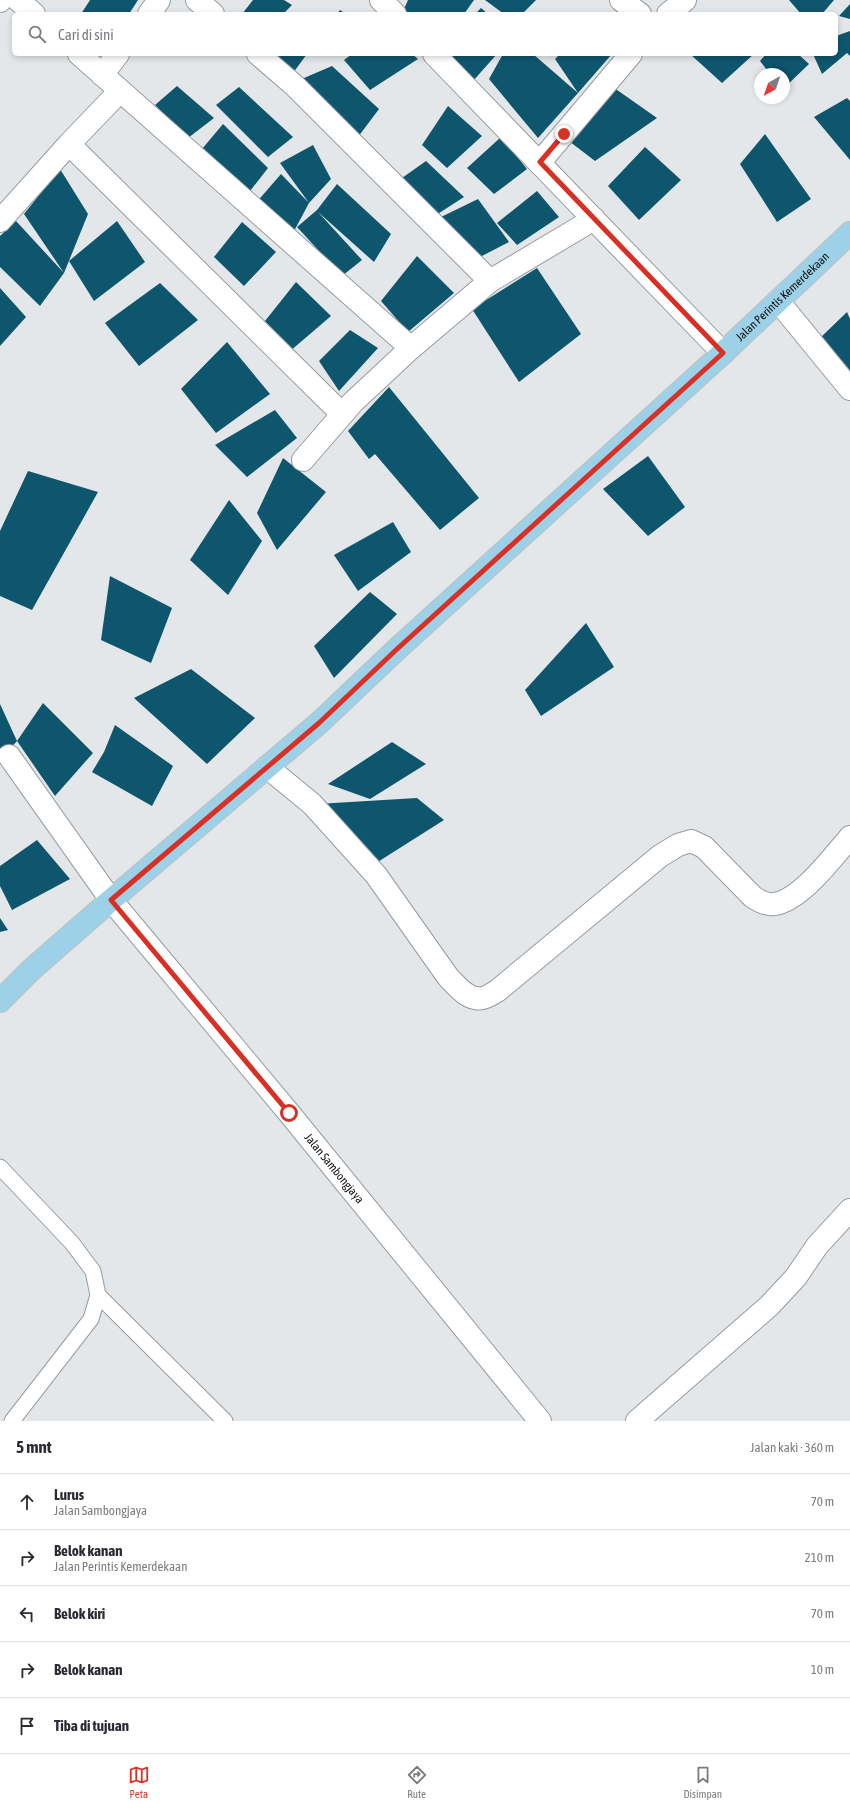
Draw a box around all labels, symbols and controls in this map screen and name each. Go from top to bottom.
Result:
search box [12,12,838,56]
icon: search [26,23,48,45]
text: Cari di sini [58,26,114,43]
north arrow [754,68,790,104]
route end [555,125,573,143]
street label: Jalan Perintis Kemerdekaan [733,249,832,344]
route start [280,1104,298,1122]
street label: Jalan Sambongjaya [301,1131,367,1206]
text: 5 mnt [16,1437,52,1457]
text: Jalan kaki · 360 m [750,1440,834,1455]
text: Lurus [54,1486,84,1503]
icon: ahead [16,1491,38,1513]
text: 70 m [811,1494,834,1509]
text: Jalan Sambongjaya [54,1503,147,1518]
text: Belok kanan [54,1542,123,1559]
icon: right [16,1547,38,1569]
text: 210 m [805,1550,834,1565]
text: Jalan Perintis Kemerdekaan [54,1559,187,1574]
icon: left [16,1603,38,1625]
text: Belok kiri [54,1605,105,1622]
text: 70 m [811,1606,834,1621]
icon: right [16,1659,38,1681]
text: Belok kanan [54,1661,123,1678]
text: 10 m [811,1662,834,1677]
icon: arrive [16,1715,38,1737]
text: Tiba di tujuan [54,1717,129,1734]
tab: Peta [128,1764,150,1800]
tab: Rute [406,1764,428,1800]
tab: Disimpan [683,1764,722,1800]

